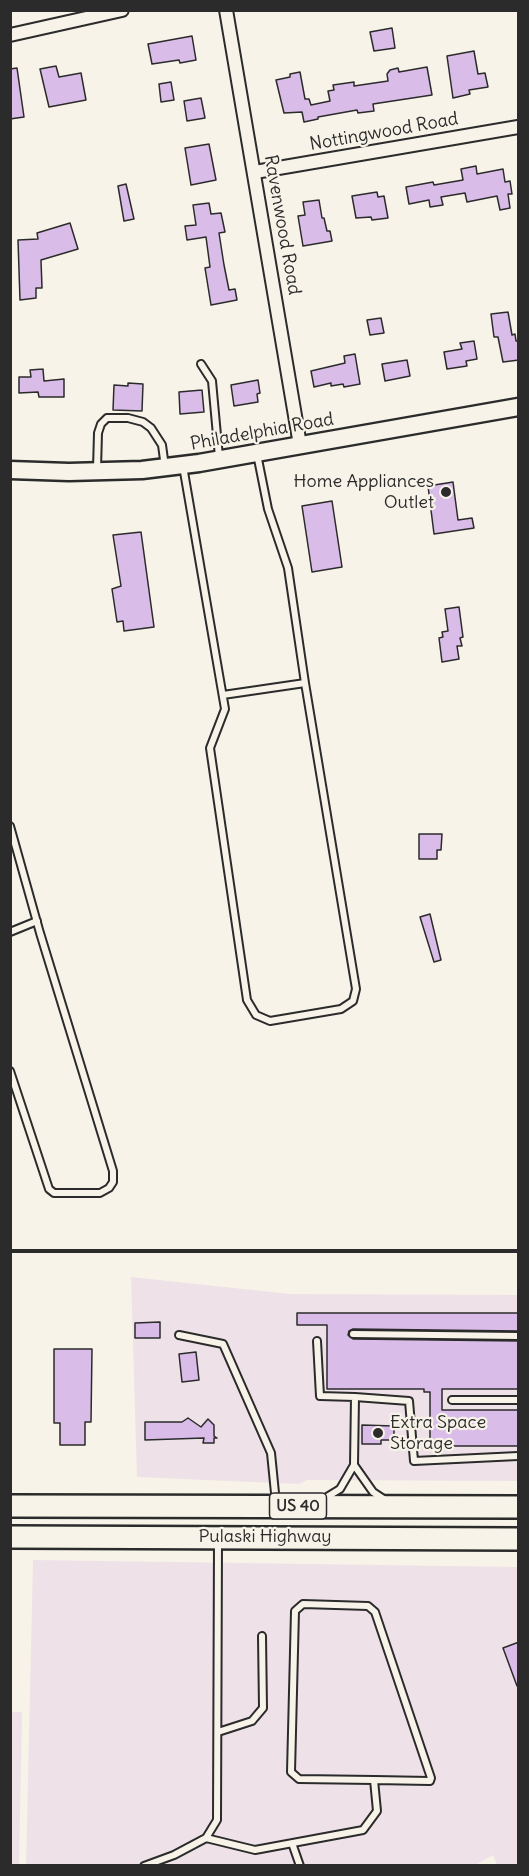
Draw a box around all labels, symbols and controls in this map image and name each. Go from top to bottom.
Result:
street label: Nottingwood Road [308,108,460,156]
street label: Ravenwood Road [259,153,305,297]
street label: Philadelphia Road [189,409,335,455]
place label: Home Appliances Outlet [294,471,434,514]
marker: Home Appliances Outlet [439,485,453,499]
place label: Extra Space Storage [390,1412,486,1454]
marker: Extra Space Storage [371,1426,385,1440]
road number: US 40 [270,1493,326,1519]
street label: Pulaski Highway [198,1526,332,1548]

